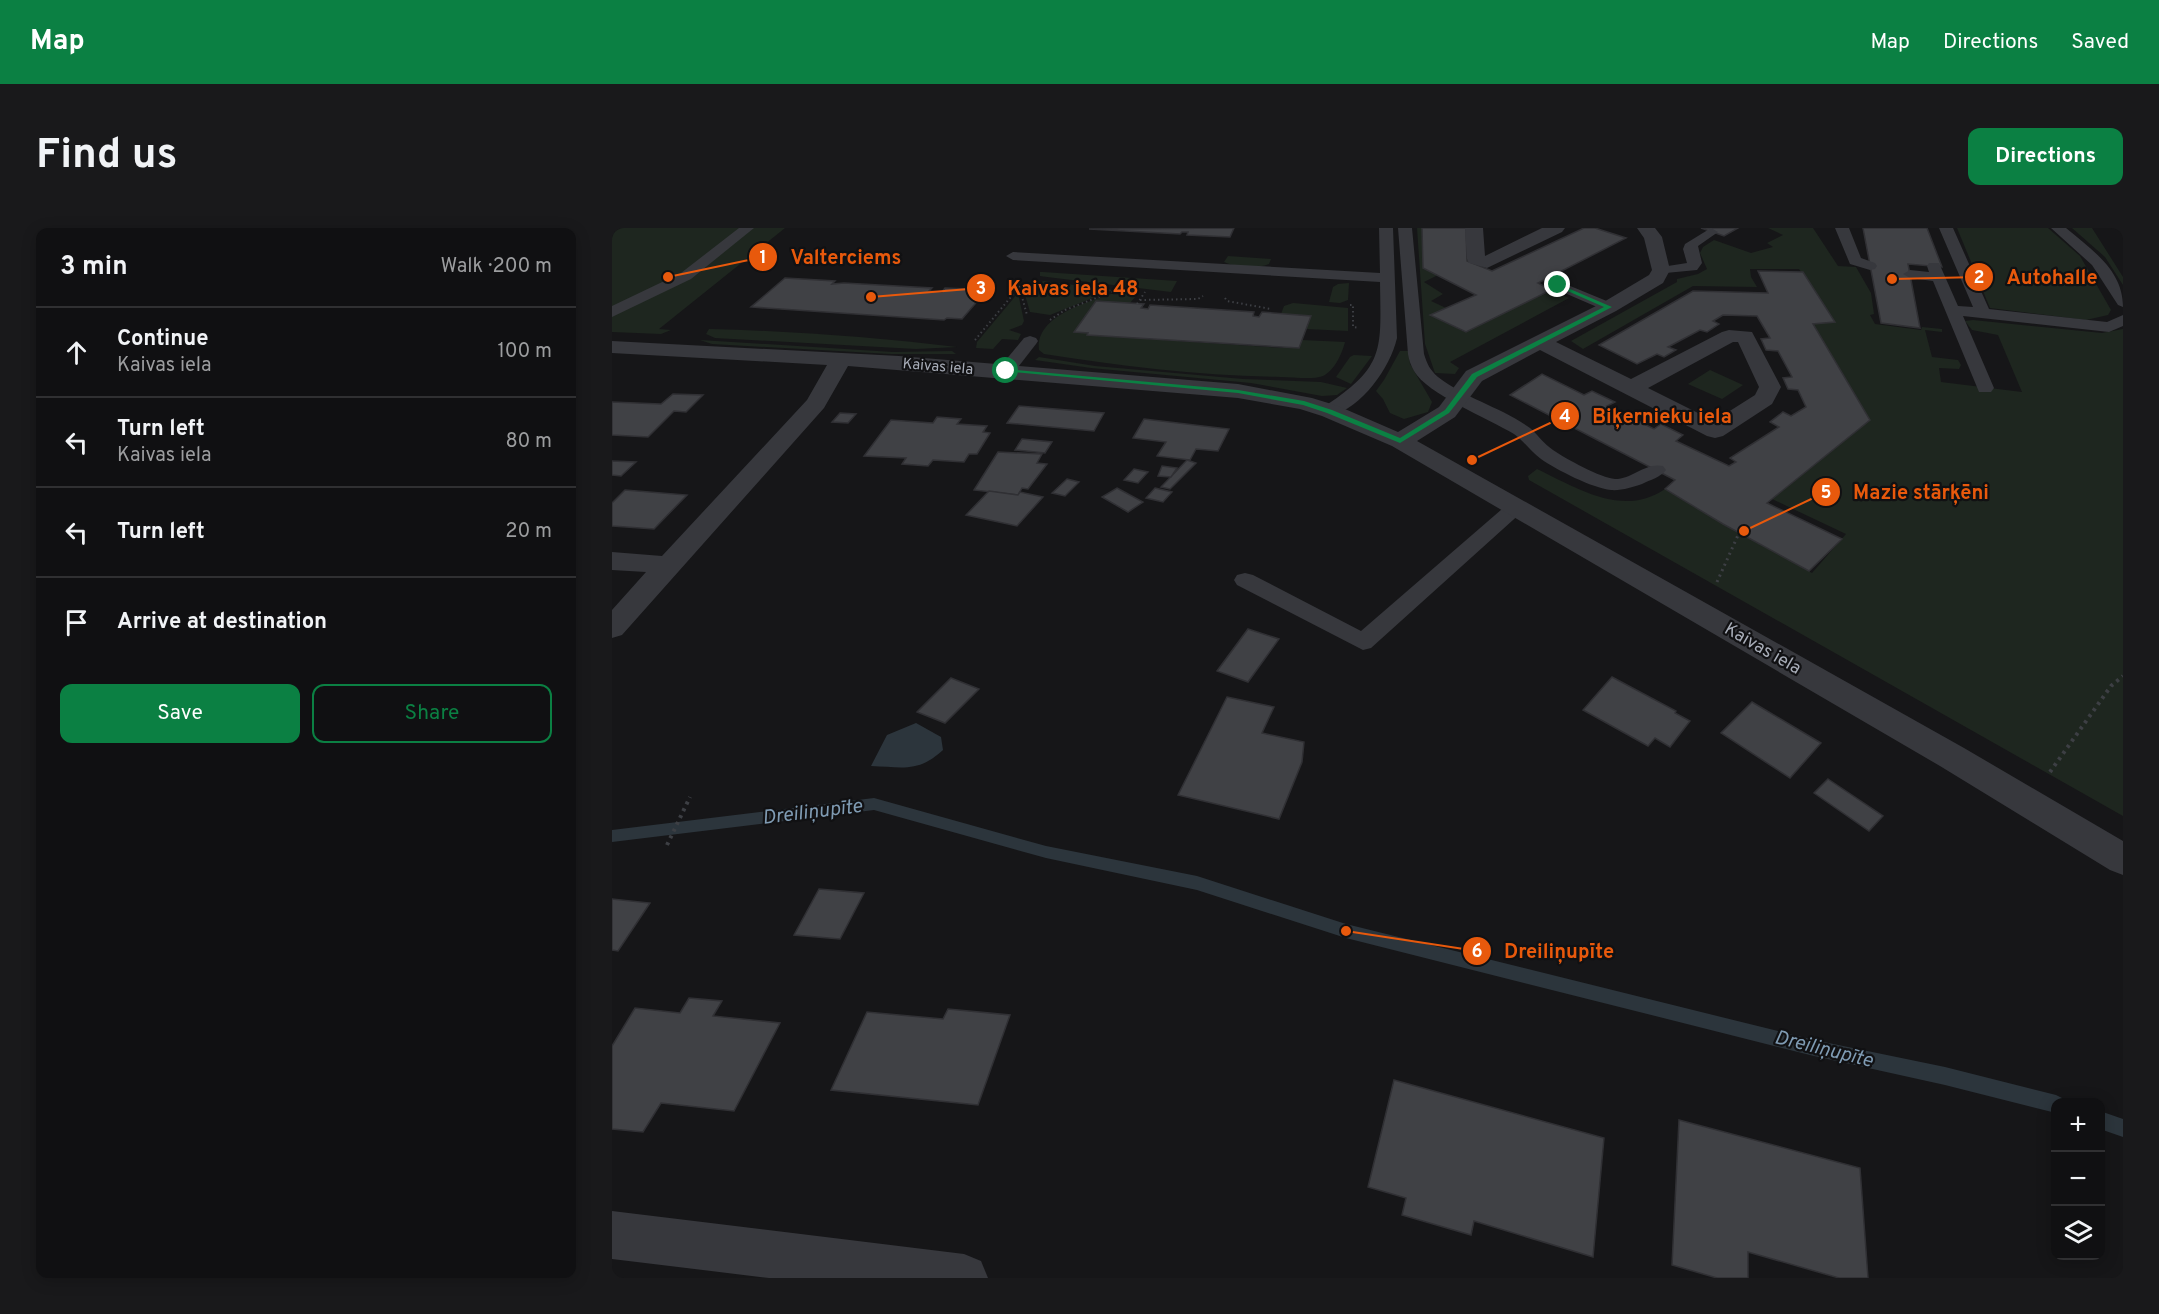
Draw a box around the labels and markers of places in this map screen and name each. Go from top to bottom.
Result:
callout: Valterciems [748,238,913,276]
callout: Autohalle [1964,258,2110,296]
callout: Kaivas iela 48 [966,269,1151,307]
callout: Biķernieku iela [1550,397,1744,435]
callout: Mazie stārķēni [1811,473,2001,511]
callout: Dreiliņupīte [1462,932,1626,970]

